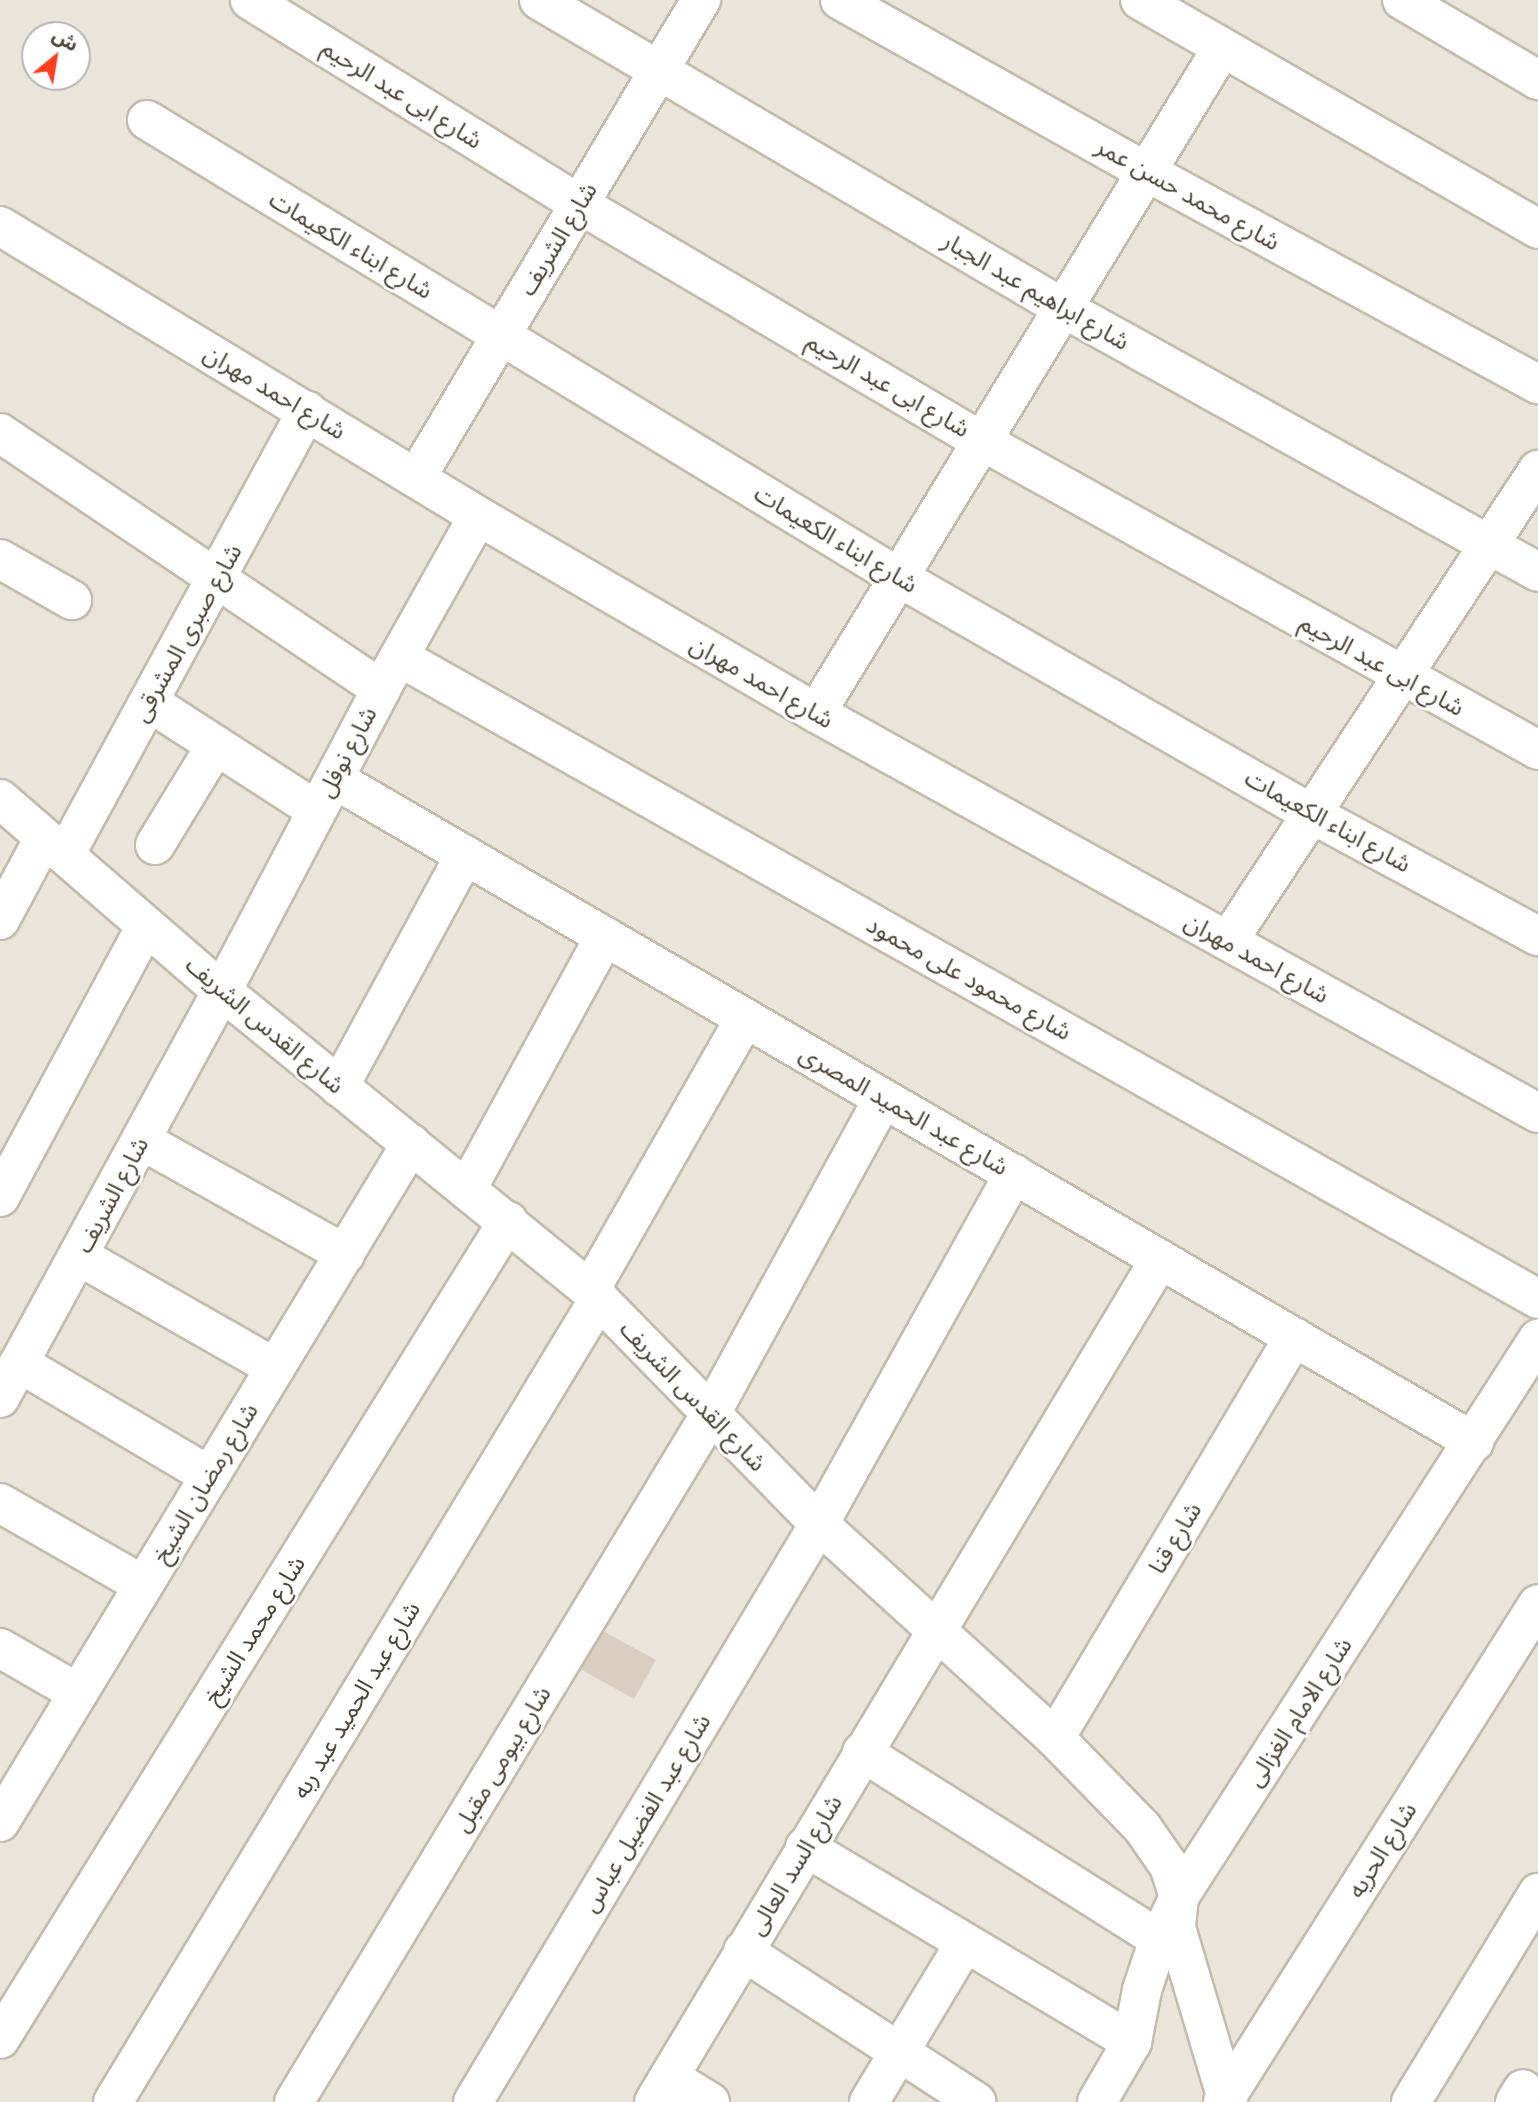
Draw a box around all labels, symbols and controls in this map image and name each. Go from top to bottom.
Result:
north arrow [21,21,91,91]
text: ش [48,23,83,56]
street label: شارع ابى عبد الرحيم [316,33,488,155]
street label: شارع محمد حسن عمر [1091,132,1285,256]
street label: شارع الشريف [513,177,603,301]
street label: شارع ابناء الكعيمات [264,185,438,305]
street label: شارع ابراهيم عبد الجبار [937,226,1135,356]
street label: شارع ابى عبد الرحيم [801,327,975,443]
street label: شارع احمد مهران [199,338,351,446]
street label: شارع ابناء الكعيمات [749,479,923,599]
street label: شارع صبرى المشرقى [126,539,248,727]
street label: شارع ابى عبد الرحيم [1295,608,1469,722]
street label: شارع احمد مهران [685,629,839,735]
street label: شارع نوفل [311,702,383,802]
street label: شارع ابناء الكعيمات [1240,763,1416,879]
street label: شارع احمد مهران [1180,907,1334,1009]
street label: شارع محمود على محمود [862,910,1076,1046]
street label: شارع القدس الشريف [180,950,350,1100]
street label: شارع عبد الحميد المصرى [795,1039,1013,1181]
street label: شارع الشريف [69,1132,155,1258]
street label: شارع القدس الشريف [614,1315,772,1477]
street label: شارع رمضان الشيخ [146,1398,264,1568]
street label: شارع قنا [1142,1497,1208,1579]
street label: شارع محمد الشيخ [197,1550,311,1710]
street label: شارع عبد الحميد عبد ربه [286,1596,426,1804]
street label: شارع الامام الغزالى [1240,1632,1358,1792]
street label: شارع بيومى مقبل [447,1681,557,1837]
street label: شارع عبد الفضيل عباس [575,1709,717,1917]
street label: شارع السد العالى [742,1790,848,1940]
street label: شارع الحريه [1341,1797,1423,1903]

